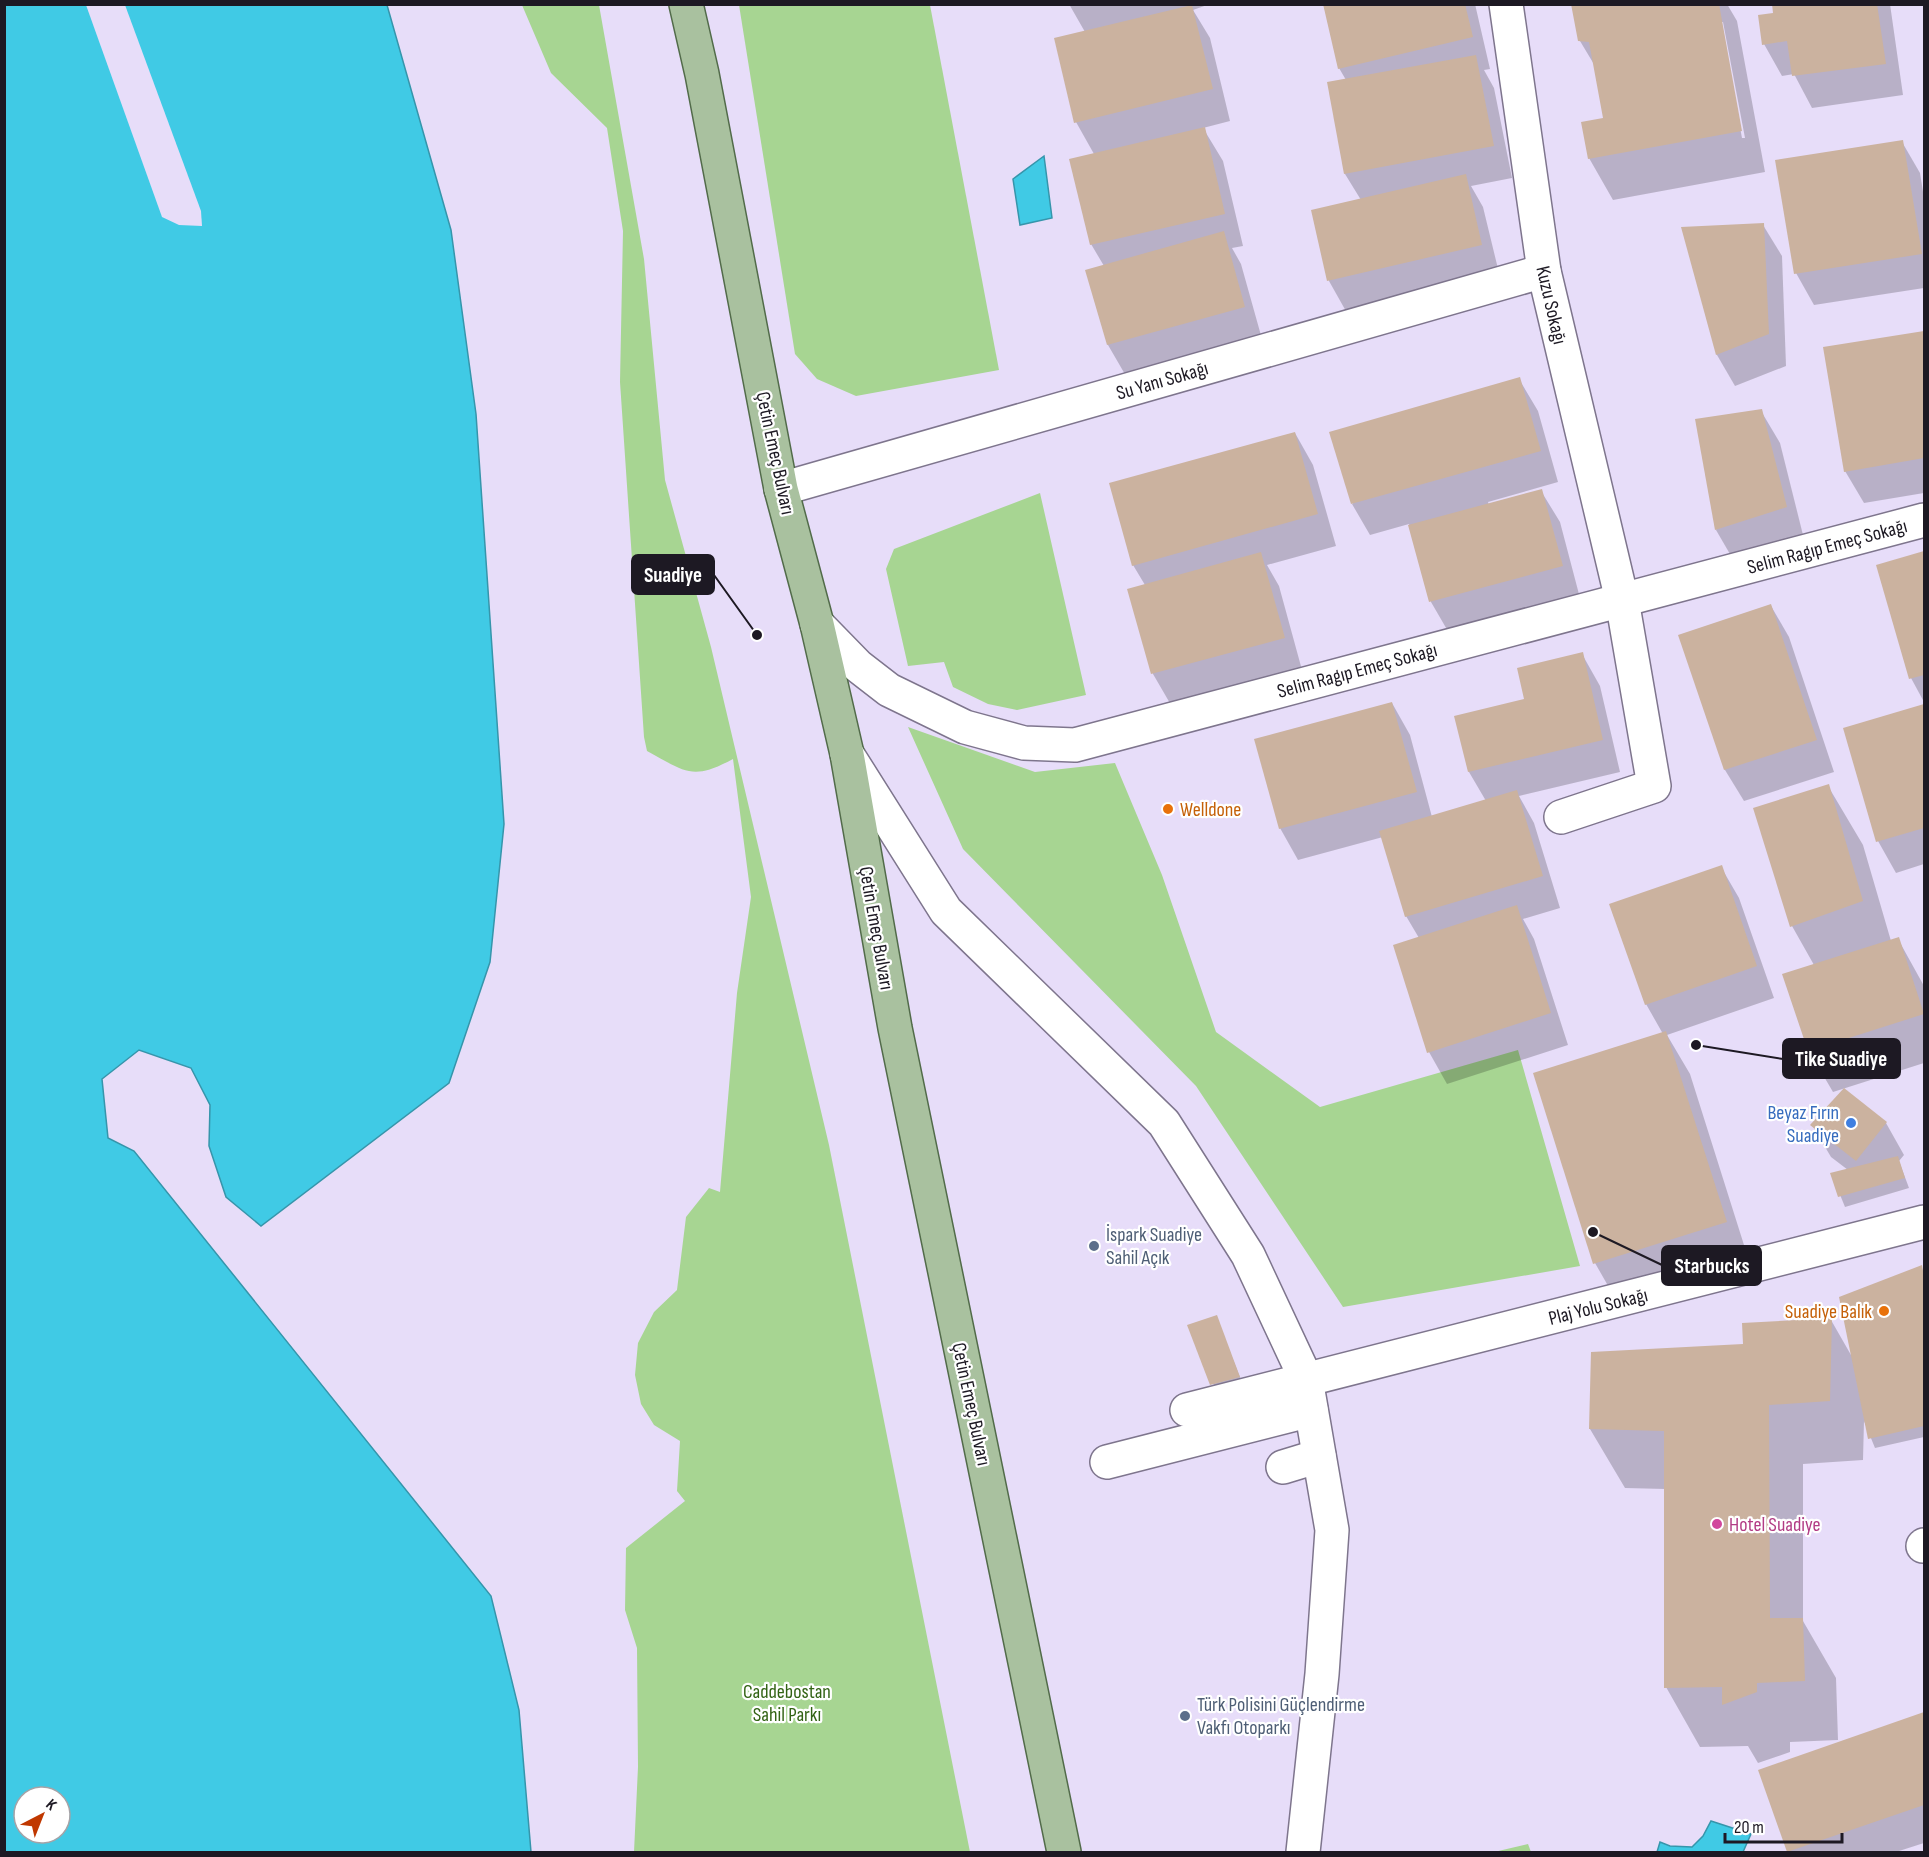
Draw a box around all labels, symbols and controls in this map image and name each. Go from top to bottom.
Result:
street label: Kuzu Sokağı [1530,264,1572,347]
street label: Su Yanı Sokağı [1113,356,1211,406]
street label: Çetin Emeç Bulvarı [750,390,800,517]
street label: Selim Ragıp Emeç Sokağı [1745,514,1910,580]
callout: Suadiye [632,555,714,594]
text: Suadiye [644,563,702,588]
street label: Selim Ragıp Emeç Sokağı [1275,638,1440,704]
place label: Welldone [1180,798,1241,822]
marker: Welldone [1161,802,1175,816]
street label: Çetin Emeç Bulvarı [853,865,899,992]
callout: Tike Suadiye [1783,1039,1900,1078]
text: Tike Suadiye [1795,1047,1887,1072]
place label: Beyaz Fırın Suadiye [1767,1101,1839,1148]
marker: Beyaz Fırın Suadiye [1844,1116,1858,1130]
place label: İspark Suadiye Sahil Açık [1106,1223,1202,1270]
marker: İspark Suadiye Sahil Açık [1087,1239,1101,1253]
callout: Starbucks [1662,1246,1761,1285]
text: Starbucks [1674,1254,1750,1279]
street label: Plaj Yolu Sokağı [1546,1283,1650,1331]
place label: Suadiye Balık [1785,1300,1872,1324]
marker: Suadiye Balık [1877,1304,1891,1318]
street label: Çetin Emeç Bulvarı [946,1341,996,1468]
place label: Hotel Suadiye [1729,1513,1821,1537]
marker: Hotel Suadiye [1710,1517,1724,1531]
park label: Caddebostan Sahil Parkı [743,1680,831,1727]
place label: Türk Polisini Güçlendirme Vakfı Otoparkı [1197,1693,1365,1740]
marker: Türk Polisini Güçlendirme Vakfı Otoparkı [1178,1709,1192,1723]
north arrow [12,1785,72,1845]
text: K [42,1795,60,1815]
scale bar [1725,1806,1842,1844]
text: 20 m [1734,1817,1764,1838]

